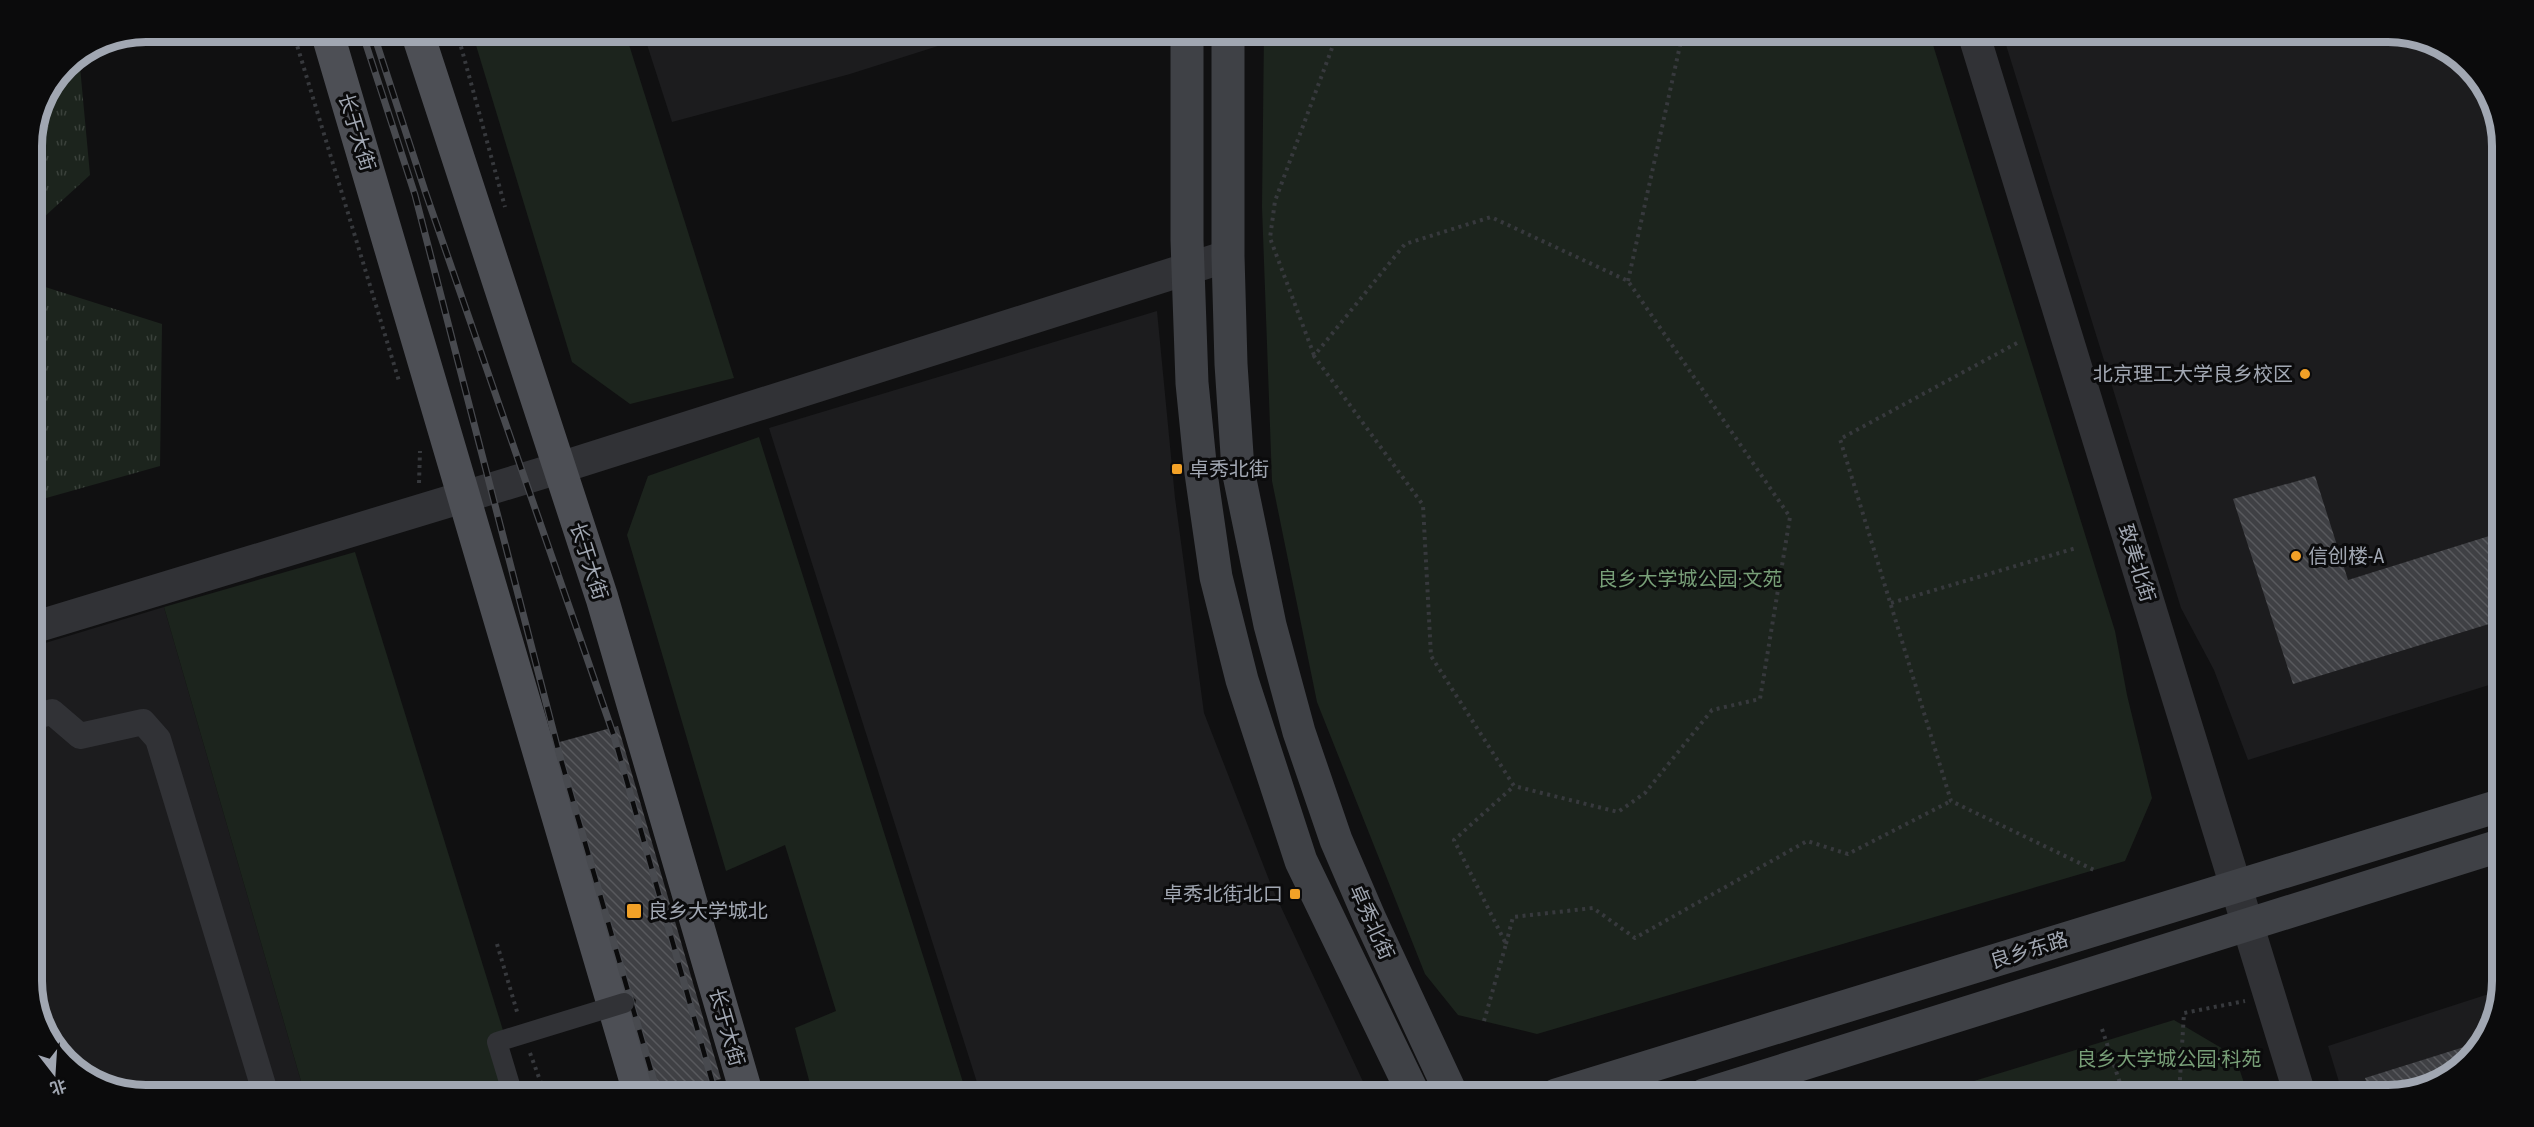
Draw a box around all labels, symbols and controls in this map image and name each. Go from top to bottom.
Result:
street label: 长于大街 [334,90,380,174]
place label: 北京理工大学良乡校区 [2093,362,2293,386]
marker: 北京理工大学良乡校区 [2298,367,2312,381]
place label: 卓秀北街 [1189,457,1269,481]
marker: 卓秀北街 [1170,462,1184,476]
street label: 长于大街 [565,519,613,603]
street label: 致美北街 [2114,521,2160,605]
place label: 信创楼-A [2308,544,2385,568]
marker: 信创楼-A [2289,549,2303,563]
park label: 良乡大学城公园·文苑 [1598,567,1782,591]
street label: 卓秀北街 [1345,881,1399,963]
place label: 卓秀北街北口 [1163,882,1283,906]
marker: 卓秀北街北口 [1288,887,1302,901]
place label: 良乡大学城北 [648,899,768,923]
marker: 良乡大学城北 [625,902,643,920]
street label: 良乡东路 [1987,927,2071,973]
street label: 长于大街 [704,985,750,1069]
north arrow [24,1043,84,1103]
park label: 良乡大学城公园·科苑 [2077,1047,2261,1071]
text: 北 [48,1075,69,1098]

